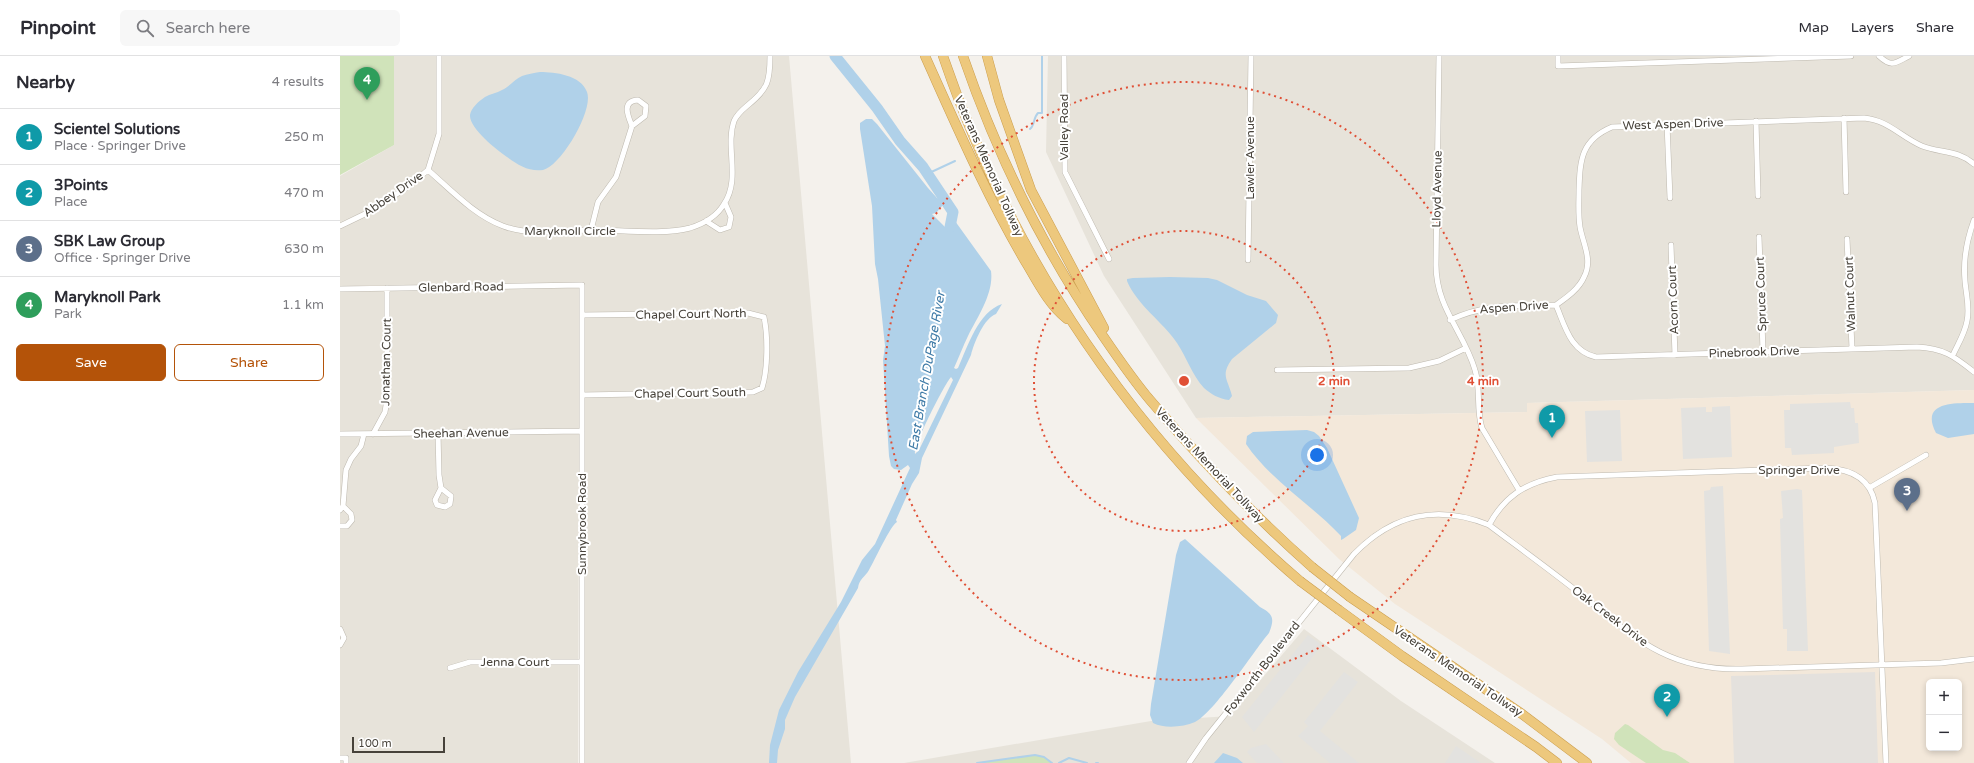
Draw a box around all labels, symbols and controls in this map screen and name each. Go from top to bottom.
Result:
search box [120,10,400,46]
text: Pinpoint [20,17,96,39]
icon: search [134,17,156,39]
text: Search here [166,19,250,37]
text: Map [1799,19,1829,36]
text: Layers [1851,19,1894,36]
text: Share [1916,19,1954,36]
pin: 4 [354,67,380,100]
text: Nearby [16,72,75,93]
text: 4 results [272,74,324,90]
street label: Veterans Memorial Tollway [952,93,1027,239]
street label: Valley Road [1057,94,1071,160]
street label: West Aspen Drive [1622,115,1724,133]
street label: Lawler Avenue [1243,116,1257,200]
text: Scientel Solutions [54,120,180,138]
text: 1 [25,129,33,145]
text: 250 m [284,129,324,145]
text: Place · Springer Drive [54,138,186,154]
street label: Lloyd Avenue [1429,150,1445,228]
street label: Abbey Drive [360,168,426,220]
text: 3Points [54,176,108,194]
text: 2 [25,185,33,201]
text: 470 m [284,185,324,201]
text: Place [54,194,87,210]
street label: Maryknoll Circle [524,224,616,238]
text: SBK Law Group [54,232,165,250]
text: 3 [25,241,33,257]
text: 630 m [284,241,324,257]
text: Office · Springer Drive [54,250,191,266]
street label: Spruce Court [1753,256,1769,332]
street label: Walnut Court [1842,256,1858,332]
street label: Acorn Court [1665,265,1681,335]
street label: Glenbard Road [418,279,504,295]
text: Maryknoll Park [54,288,161,306]
water label: East Branch DuPage River [905,288,949,452]
text: 4 [25,297,33,313]
text: 1.1 km [282,297,324,313]
street label: Aspen Drive [1479,298,1549,316]
text: Park [54,306,82,322]
street label: Chapel Court North [635,306,747,322]
street label: Jonathan Court [378,318,394,406]
street label: Pinebrook Drive [1708,343,1800,361]
button: Save [16,344,166,381]
button: Share [174,344,324,381]
centre of rings [1177,374,1191,388]
text: 2 min [1318,374,1350,388]
text: 4 min [1467,374,1499,388]
street label: Chapel Court South [634,385,746,401]
street label: Veterans Memorial Tollway [1153,404,1268,526]
pin: 1 [1539,405,1565,438]
street label: Sheehan Avenue [413,425,509,441]
your location [1307,445,1327,465]
street label: Springer Drive [1758,463,1840,477]
street label: Sunnybrook Road [575,473,589,575]
pin: 3 [1894,478,1920,511]
street label: Oak Creek Drive [1569,583,1651,649]
street label: Foxworth Boulevard [1221,619,1303,717]
street label: Veterans Memorial Tollway [1391,623,1526,720]
street label: Jenna Court [481,655,550,669]
map controls [1926,679,1962,751]
button: + [1926,679,1962,715]
pin: 2 [1654,684,1680,717]
button: − [1926,715,1962,751]
scale bar [352,735,445,754]
text: 100 m [358,737,392,750]

